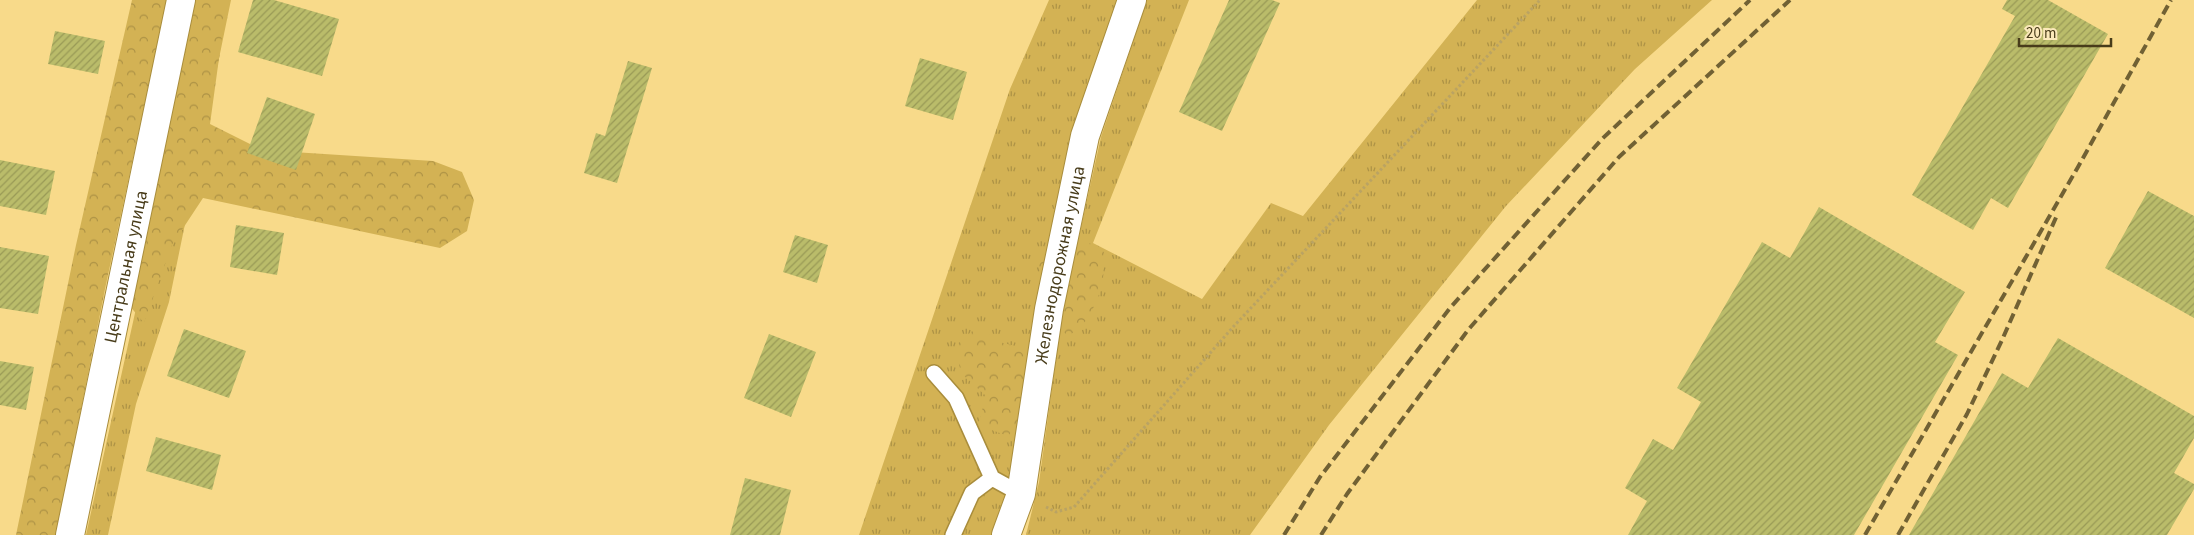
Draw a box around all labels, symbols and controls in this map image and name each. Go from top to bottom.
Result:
scale bar [2019,15,2112,47]
text: 20 m [2026,23,2056,44]
street label: Железнодорожная улица [1029,164,1091,366]
street label: Центральная улица [98,188,154,346]

